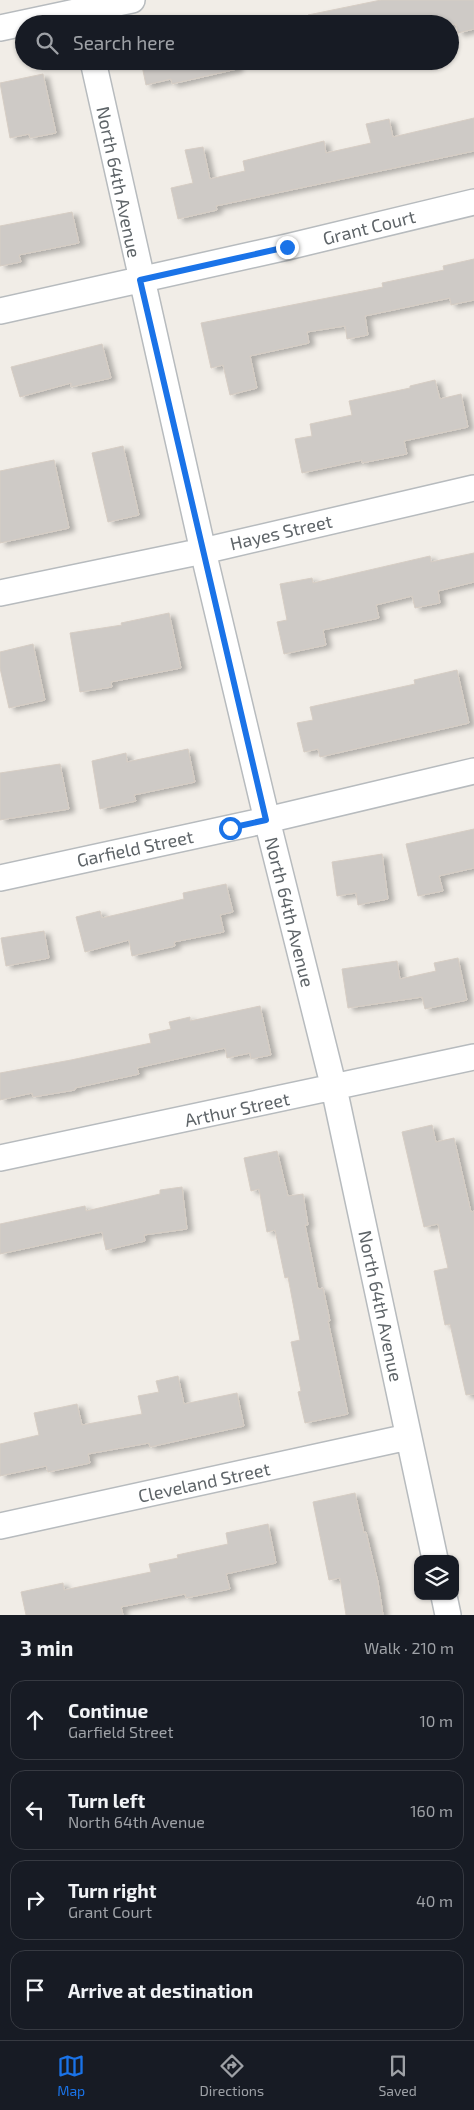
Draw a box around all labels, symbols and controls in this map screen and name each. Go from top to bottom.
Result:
search box [15,15,459,70]
icon: search [33,29,61,57]
text: Search here [73,31,175,54]
street label: North 64th Avenue [92,104,146,260]
street label: Grant Court [320,205,418,249]
route end [276,236,299,259]
street label: Hayes Street [228,510,334,554]
route start [219,817,242,840]
street label: Garfield Street [75,825,195,871]
street label: North 64th Avenue [261,835,319,989]
street label: Arthur Street [182,1087,292,1131]
street label: North 64th Avenue [354,1228,408,1384]
street label: Cleveland Street [136,1457,272,1507]
map controls [414,1555,459,1600]
button: layers [414,1555,459,1600]
text: 3 min [20,1635,73,1660]
text: Walk · 210 m [364,1638,454,1657]
text: Continue [68,1699,148,1722]
icon: ahead [21,1706,49,1734]
text: 10 m [419,1711,453,1730]
text: Garfield Street [68,1722,174,1741]
text: Turn left [68,1789,145,1812]
icon: left [21,1796,49,1824]
text: 160 m [410,1801,453,1820]
text: North 64th Avenue [68,1812,205,1831]
text: Turn right [68,1879,156,1902]
icon: right [21,1886,49,1914]
text: 40 m [416,1891,453,1910]
text: Grant Court [68,1902,152,1921]
icon: arrive [21,1976,49,2004]
text: Arrive at destination [68,1979,253,2002]
tab: Map [57,2052,85,2099]
tab: Directions [200,2052,264,2099]
tab: Saved [378,2052,417,2099]

